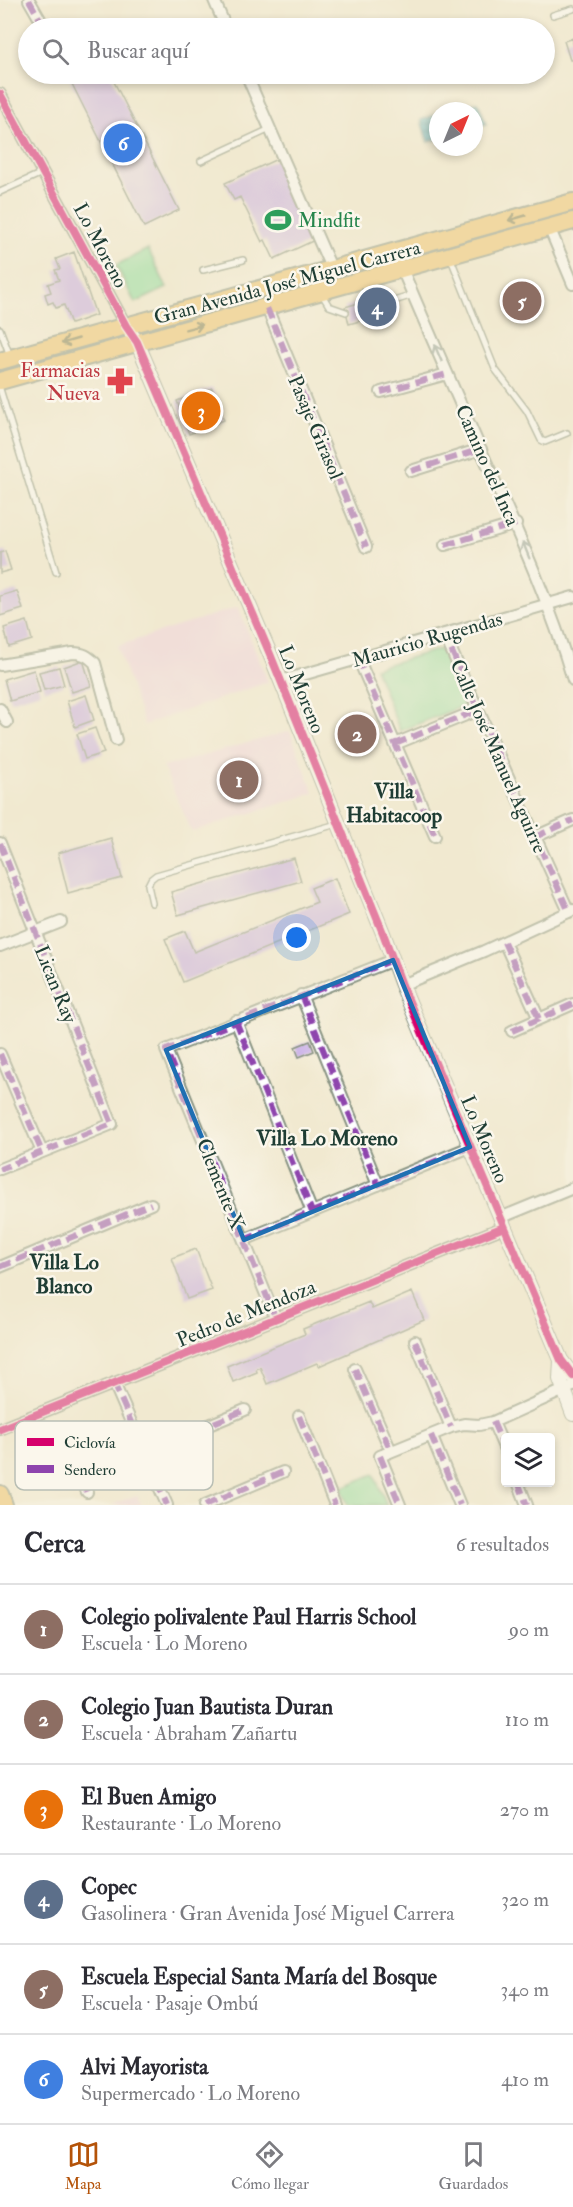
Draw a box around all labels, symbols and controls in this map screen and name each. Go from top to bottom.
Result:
search box [18,18,555,84]
icon: search [39,35,72,68]
text: Buscar aquí [87,37,189,65]
north arrow [429,102,483,156]
pin: 6 [104,120,142,166]
street label: Lo Moreno [68,198,133,292]
sports icon: Mindfit [263,205,293,235]
place label: Mindfit [298,208,361,233]
one-way arrow [508,213,527,225]
street label: Gran Avenida José Miguel Carrera [151,235,424,330]
pin: 5 [502,278,542,324]
pin: 4 [358,284,397,330]
one-way arrow [184,321,203,332]
one-way arrow [61,336,80,348]
one-way arrow [432,345,443,363]
place label: Farmacias Nueva [20,358,101,406]
pharmacy icon: Farmacias Nueva [105,366,135,396]
street label: Pasaje Girasol [282,371,349,483]
pin: 3 [182,388,220,434]
street label: Camino del Inca [450,401,526,530]
one-way arrow [520,542,531,560]
street label: Mauricio Rugendas [349,606,505,673]
street label: Lo Moreno [273,642,330,737]
street label: Calle José Manuel Aguirre [445,655,553,857]
pin: 2 [338,712,376,756]
pin: 1 [220,758,258,802]
district label: Villa Habitacoop [346,778,442,829]
your location [282,923,311,952]
street label: Lican Ray [29,942,83,1028]
street label: Lo Moreno [455,1092,514,1187]
district label: Villa Lo Moreno [255,1125,398,1152]
street label: Clemente X [191,1135,250,1234]
district label: Villa Lo Blanco [28,1249,99,1300]
street label: Pedro de Mendoza [173,1274,320,1353]
legend [15,1421,213,1490]
text: Ciclovía [64,1433,116,1453]
map controls [501,1433,555,1487]
button: layers [501,1433,555,1487]
text: Sendero [64,1460,116,1480]
text: Cerca [24,1528,85,1560]
text: 6 resultados [456,1532,549,1557]
text: Colegio polivalente Paul Harris School [81,1603,416,1631]
text: 1 [40,1617,47,1642]
text: 90 m [509,1617,549,1642]
text: Escuela · Lo Moreno [81,1631,247,1656]
text: Colegio Juan Bautista Duran [81,1693,333,1721]
text: 2 [38,1707,49,1732]
text: 110 m [505,1707,549,1732]
text: Escuela · Abraham Zañartu [81,1721,297,1746]
text: El Buen Amigo [81,1783,216,1811]
text: 3 [40,1797,47,1822]
text: 270 m [500,1797,549,1822]
text: Restaurante · Lo Moreno [81,1811,281,1836]
text: Copec [81,1873,137,1901]
text: 4 [38,1887,49,1912]
text: 320 m [501,1887,549,1912]
text: Gasolinera · Gran Avenida José Miguel Carrera [81,1901,455,1926]
text: Escuela Especial Santa María del Bosque [81,1963,437,1991]
text: 5 [39,1977,48,2002]
text: 340 m [501,1977,549,2002]
text: Escuela · Pasaje Ombú [81,1991,258,2016]
text: Alvi Mayorista [81,2053,208,2081]
text: 6 [38,2067,49,2092]
text: 410 m [501,2067,549,2092]
text: Supermercado · Lo Moreno [81,2081,300,2106]
tab: Mapa [65,2138,101,2194]
tab: Cómo llegar [231,2138,309,2194]
tab: Guardados [439,2138,508,2194]

